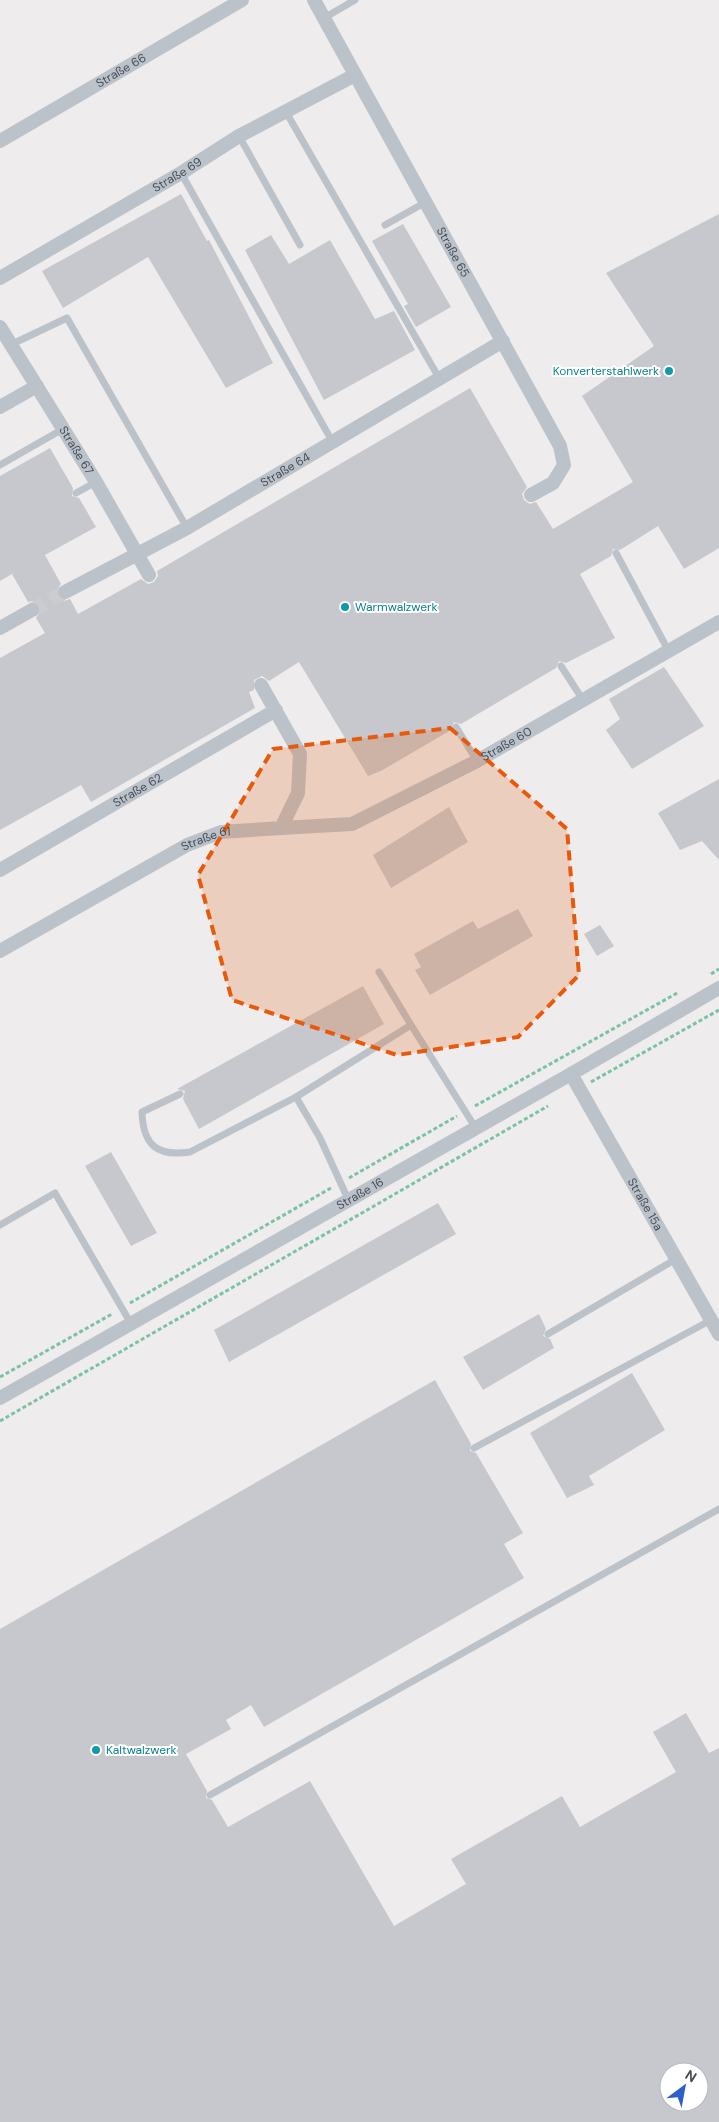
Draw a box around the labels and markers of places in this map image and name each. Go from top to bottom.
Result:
place label: Konverterstahlwerk [553,363,659,379]
marker: Konverterstahlwerk [663,365,675,377]
place label: Warmwalzwerk [355,599,438,615]
marker: Warmwalzwerk [339,601,351,613]
place label: Kaltwalzwerk [106,1742,177,1758]
marker: Kaltwalzwerk [90,1744,102,1756]

